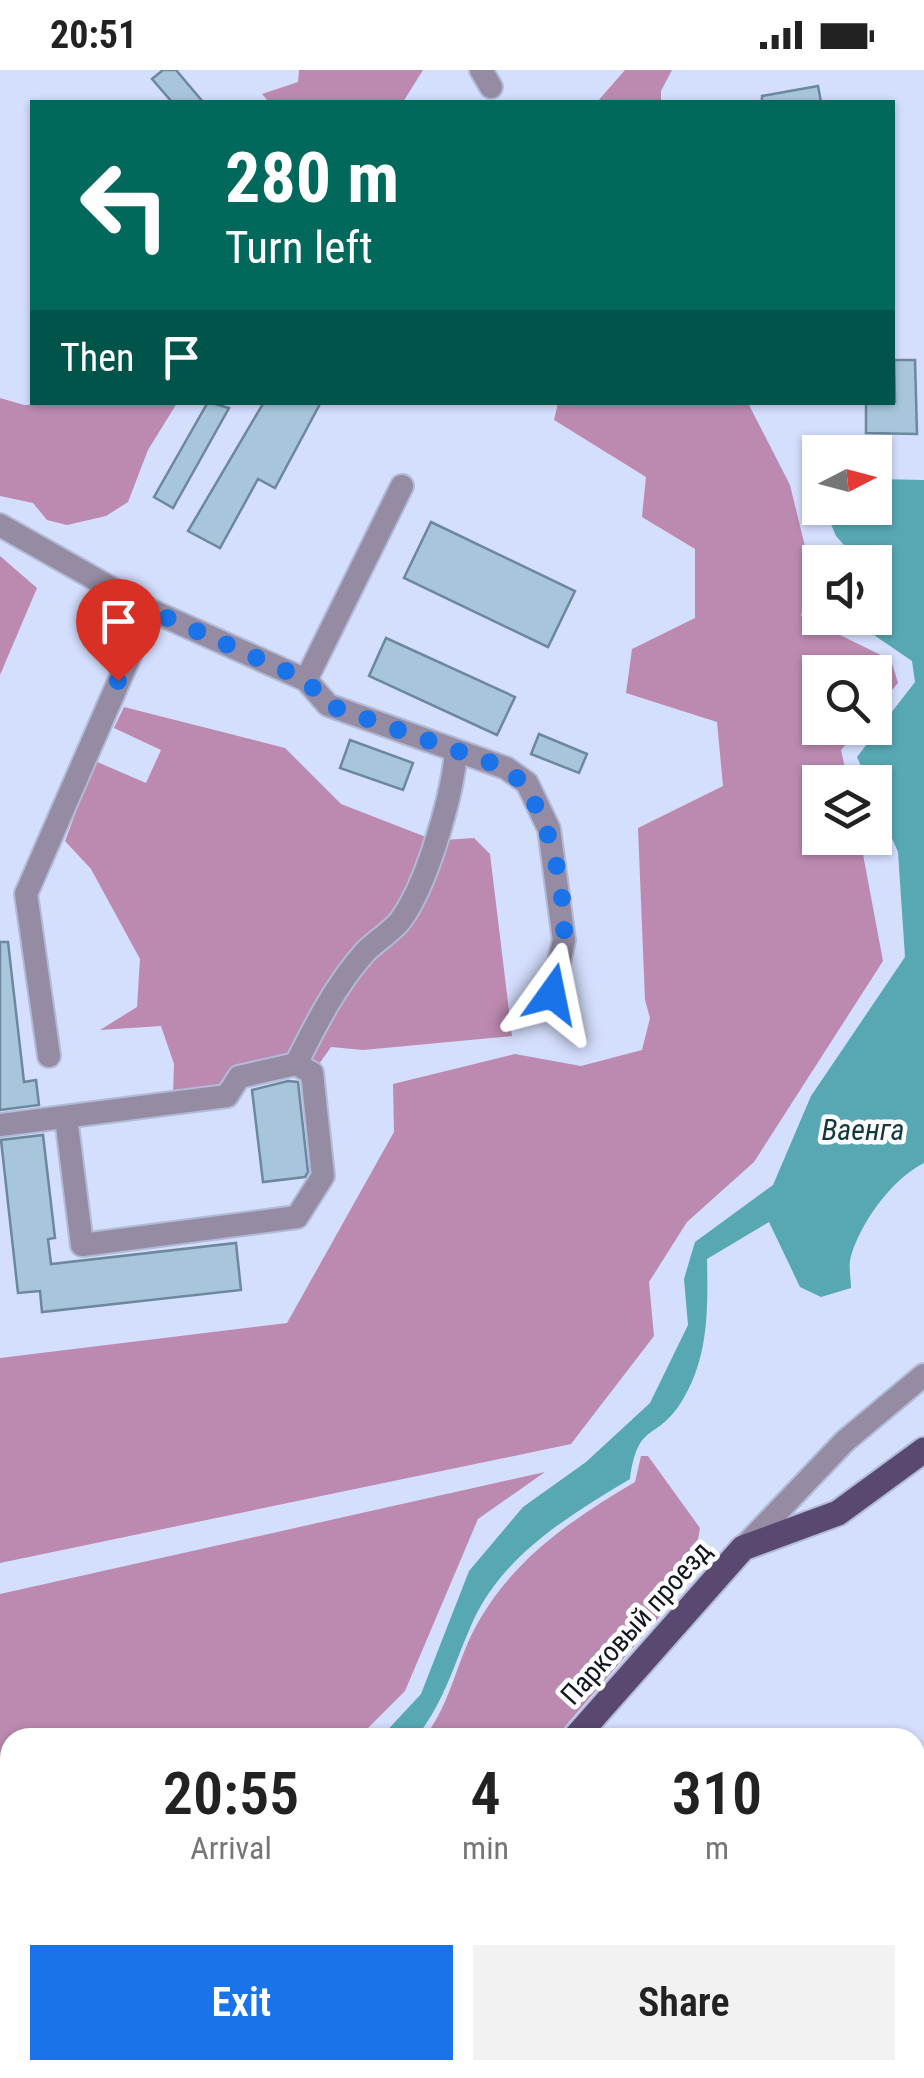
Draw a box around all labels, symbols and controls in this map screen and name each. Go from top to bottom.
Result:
text: 20:51 [50,13,137,57]
text: 280 m [225,137,399,219]
icon: left [60,140,190,270]
text: Turn left [225,221,373,274]
icon: arrive [154,330,209,385]
text: Then [60,336,134,380]
north arrow [802,435,892,525]
map controls [802,435,892,855]
button: sound [802,545,892,635]
pin [76,579,161,682]
icon: arrive [91,594,146,649]
button: search [802,655,892,745]
button: layers [802,765,892,855]
position arrow [500,942,604,1046]
water label: Ваенга [821,1112,905,1147]
street label: Парковый проезд [554,1535,718,1711]
text: 20:55 [163,1758,299,1829]
text: 4 [470,1758,501,1829]
text: 310 [672,1758,762,1829]
text: Arrival [190,1829,272,1867]
text: min [462,1829,509,1867]
text: m [705,1829,729,1867]
button: Exit [30,1945,453,2060]
button: Share [473,1945,895,2060]

